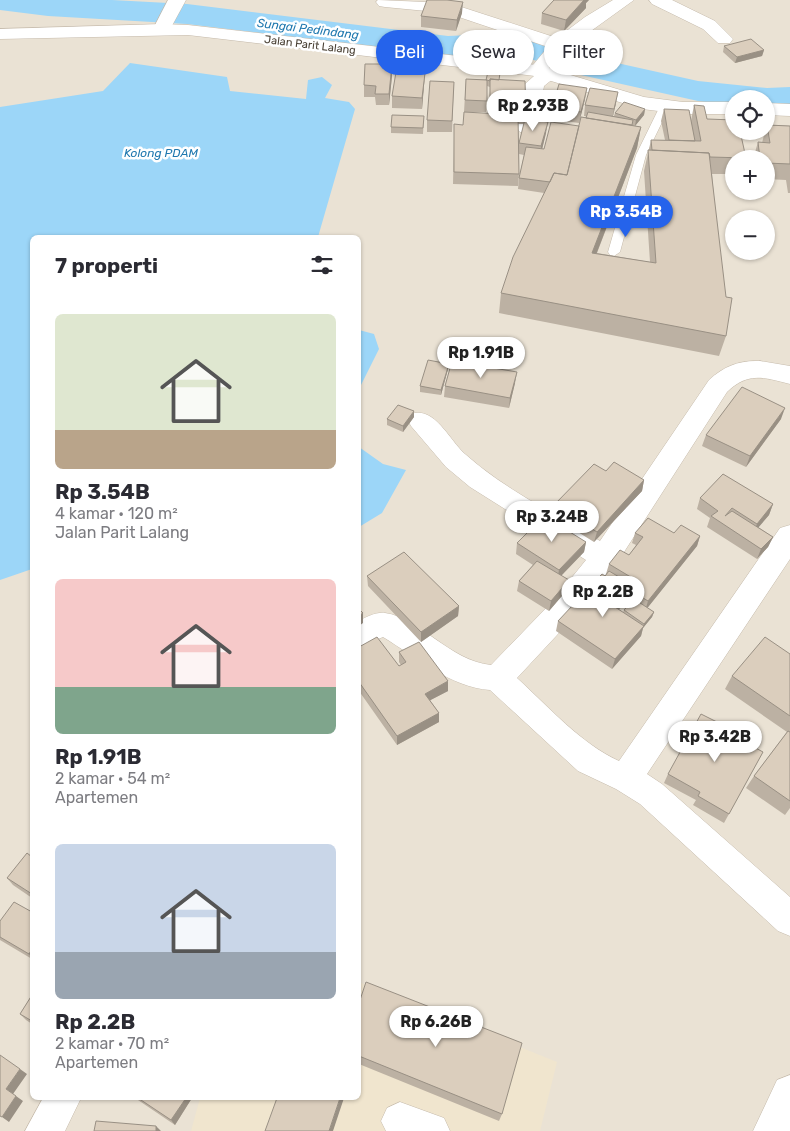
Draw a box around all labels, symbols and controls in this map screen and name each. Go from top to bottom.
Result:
water label: Sungai Pedindang [256,16,360,42]
chip: Beli [376,30,443,75]
chip: Sewa [453,30,534,75]
chip: Filter [544,30,623,75]
street label: Jalan Parit Lalang [263,33,357,57]
pin: Rp 2.93B [481,90,585,132]
map controls [725,90,775,260]
button: locate [725,90,775,140]
text: Rp 2.93B [498,96,568,115]
water label: Kolong PDAM [124,146,199,160]
button: + [725,150,775,200]
pin: Rp 3.54B [574,196,678,238]
text: Rp 3.54B [590,202,662,221]
button: − [725,210,775,260]
icon: filters [308,251,336,279]
text: 7 properti [55,253,158,278]
pin: Rp 1.91B [429,336,533,379]
text: Rp 1.91B [448,343,514,362]
icon: home [151,346,241,436]
text: Rp 3.54B [55,479,150,504]
pin: Rp 3.24B [500,500,604,543]
text: 4 kamar · 120 m² [55,504,178,523]
text: Rp 3.24B [516,507,588,526]
text: Jalan Parit Lalang [55,523,189,542]
pin: Rp 2.2B [557,576,649,618]
text: Rp 2.2B [572,582,634,601]
icon: home [151,611,241,701]
pin: Rp 3.42B [663,720,767,763]
text: Rp 3.42B [679,727,751,746]
text: Rp 1.91B [55,744,141,769]
text: 2 kamar · 54 m² [55,769,170,788]
text: Apartemen [55,788,138,807]
icon: home [151,876,241,966]
pin: Rp 6.26B [384,1006,488,1048]
text: Rp 2.2B [55,1009,135,1034]
text: Rp 6.26B [400,1012,472,1031]
text: 2 kamar · 70 m² [55,1034,169,1053]
text: Apartemen [55,1053,138,1072]

